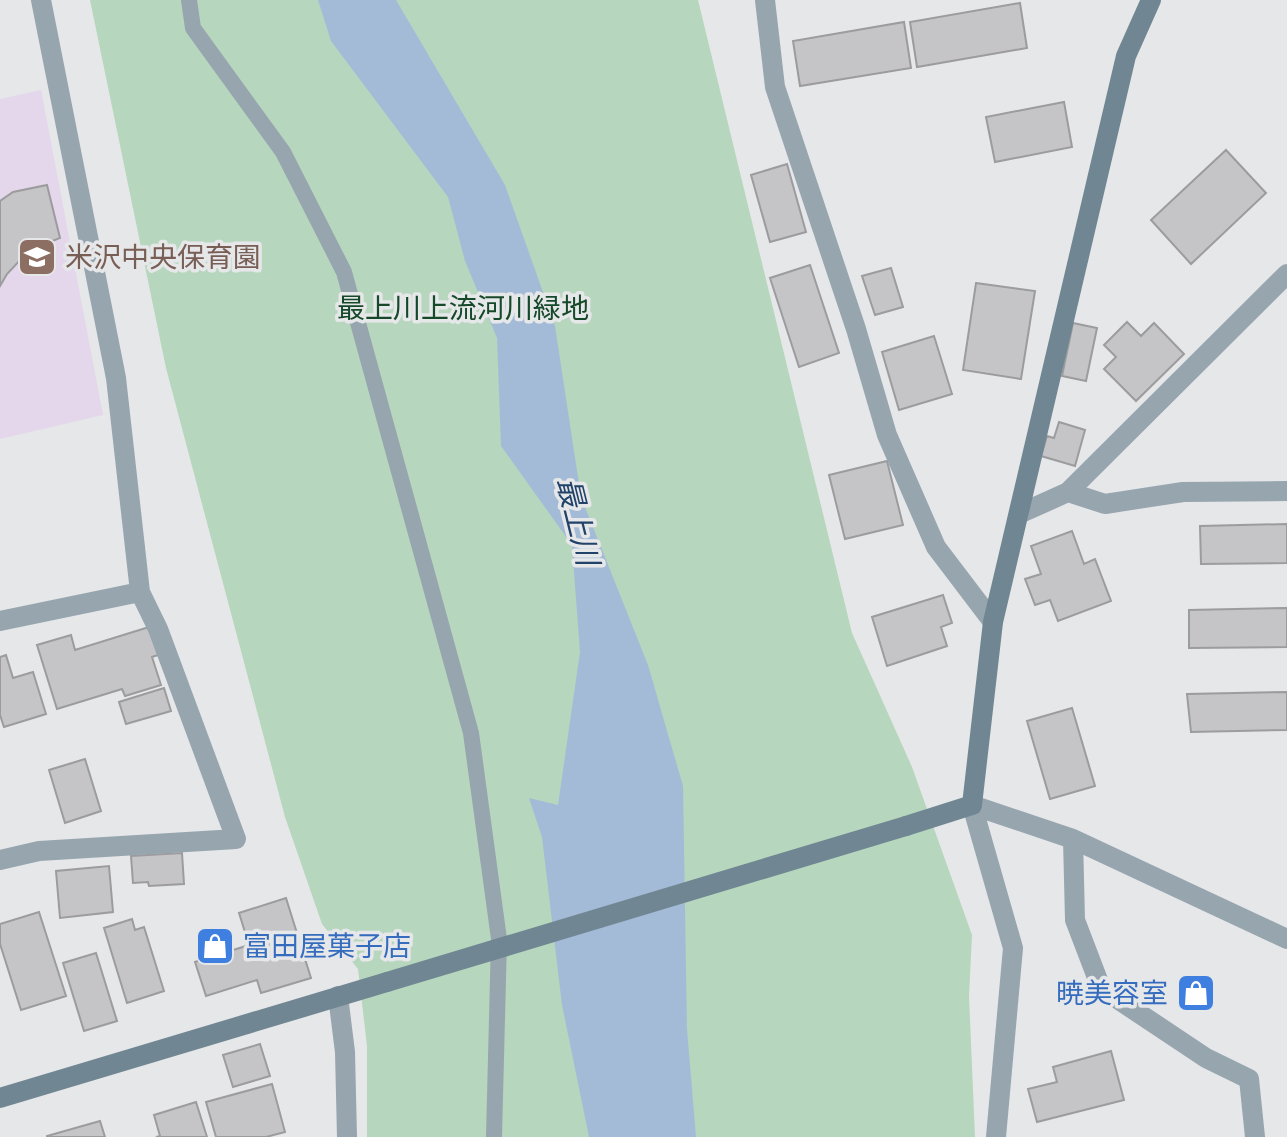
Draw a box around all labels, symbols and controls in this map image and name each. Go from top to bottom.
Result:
school or university icon: 米沢中央保育園 [16,236,58,278]
place label: 米沢中央保育園 [65,241,261,274]
park label: 最上川上流河川緑地 [337,292,589,325]
water label: 最上川 [550,473,607,572]
shop icon: 富田屋菓子店 [194,925,236,967]
place label: 富田屋菓子店 [243,930,411,963]
shop icon: 暁美容室 [1175,972,1217,1014]
place label: 暁美容室 [1056,977,1168,1010]

